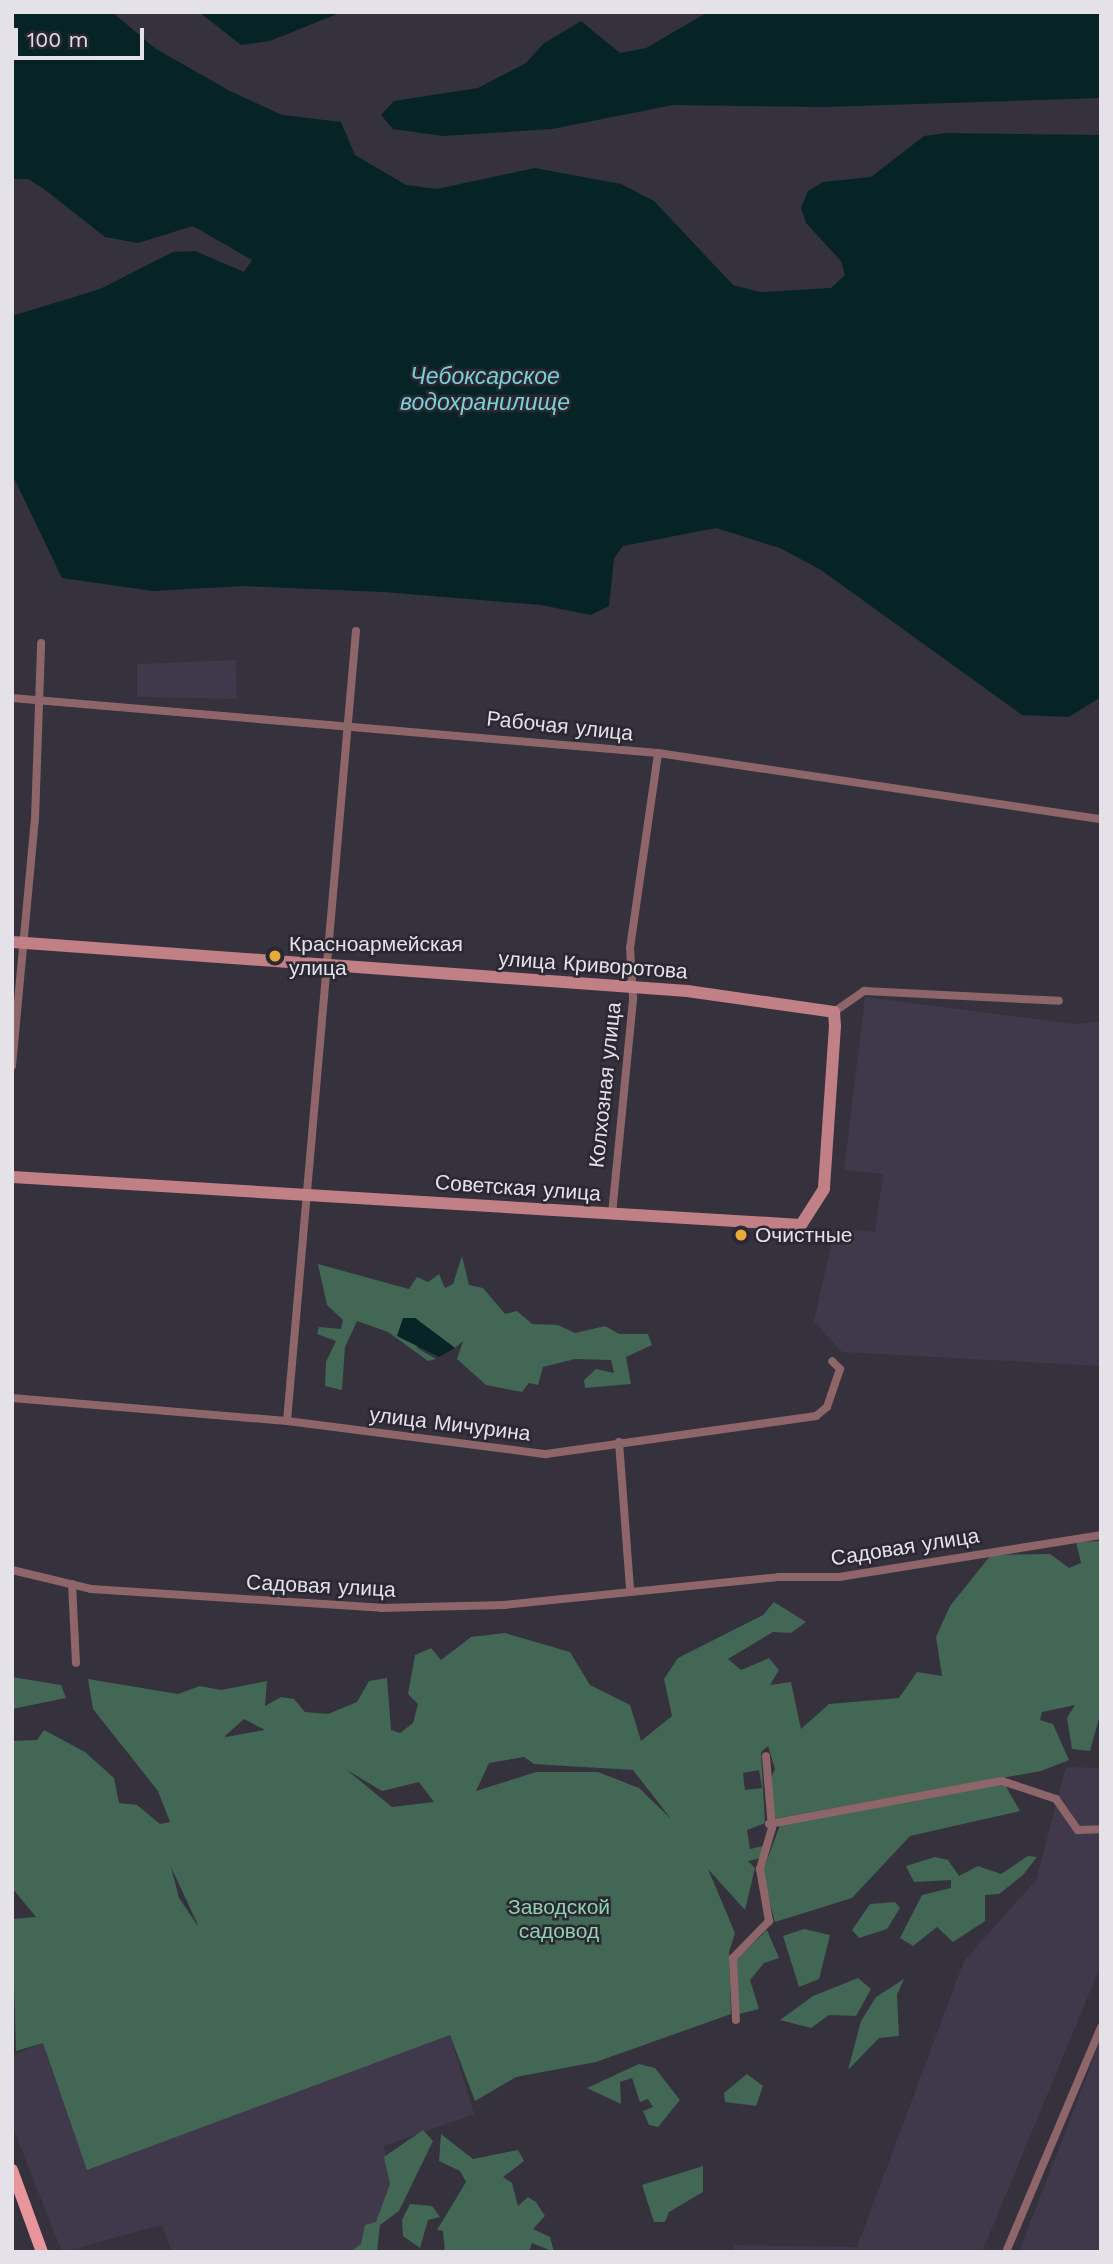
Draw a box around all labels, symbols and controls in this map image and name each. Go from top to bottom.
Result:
scale bar [18,14,147,58]
text: 100 m [27,27,89,52]
water label: Чебоксарское водохранилище [400,363,570,417]
street label: Рабочая улица [486,706,634,746]
place label: Красноармейская улица [289,931,463,981]
street label: улица Криворотова [498,946,688,984]
marker: Красноармейская улица [267,948,283,964]
street label: Колхозная улица [584,1001,626,1169]
street label: Советская улица [434,1170,602,1206]
place label: Очистные [755,1222,852,1248]
marker: Очистные [733,1227,749,1243]
street label: улица Мичурина [368,1402,532,1446]
street label: Садовая улица [829,1523,981,1571]
street label: Садовая улица [246,1569,396,1603]
park label: Заводской садовод [508,1894,610,1944]

